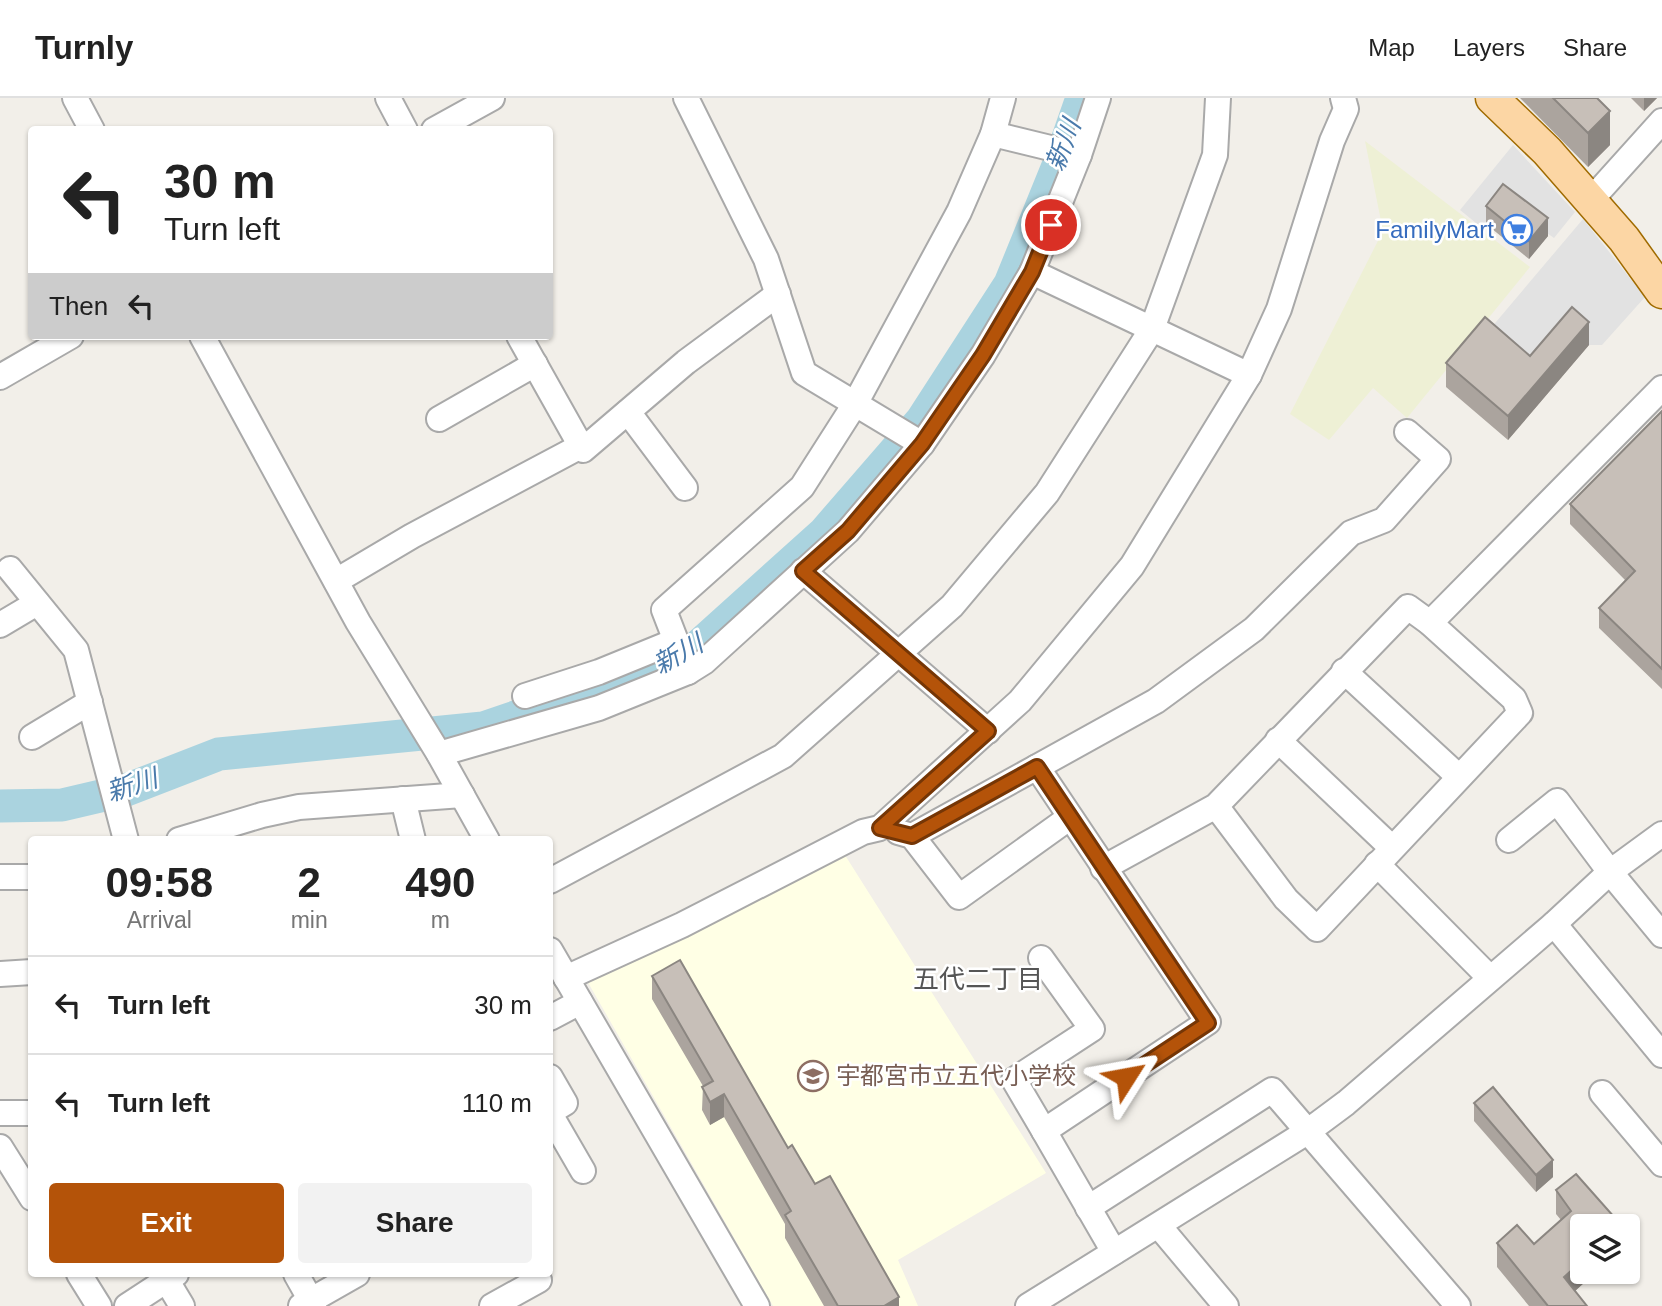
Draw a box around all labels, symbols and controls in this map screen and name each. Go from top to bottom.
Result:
text: Turnly [35,29,133,66]
text: Map [1368,34,1415,61]
text: Layers [1453,34,1525,61]
text: Share [1563,34,1627,61]
water label: 新川 [1040,113,1087,175]
icon: left [49,154,140,245]
text: 30 m [164,154,276,208]
pin [1021,195,1081,255]
icon: arrive [1032,206,1070,244]
text: Turn left [164,211,280,247]
supermarket icon: FamilyMart [1500,213,1534,247]
place label: FamilyMart [1375,216,1494,243]
icon: left [122,287,160,325]
text: Then [49,291,108,321]
water label: 新川 [648,627,711,680]
water label: 新川 [103,762,164,807]
text: 09:58 [106,859,213,906]
text: 2 [297,859,321,906]
text: 490 [405,859,475,906]
text: Arrival [127,907,192,933]
text: min [291,907,328,933]
text: m [431,907,450,933]
district label: 五代二丁目 [913,964,1043,994]
icon: left [49,986,87,1024]
text: Turn left [108,990,210,1020]
text: 30 m [474,990,532,1020]
position arrow [1089,1040,1163,1114]
school or university icon: 宇都宮市立五代小学校 [796,1059,830,1093]
place label: 宇都宮市立五代小学校 [836,1062,1076,1089]
icon: left [49,1084,87,1122]
text: Turn left [108,1088,210,1118]
text: 110 m [462,1088,532,1118]
button: Exit [49,1183,284,1263]
button: Share [298,1183,532,1263]
map controls [1570,1214,1640,1284]
button: layers [1570,1214,1640,1284]

